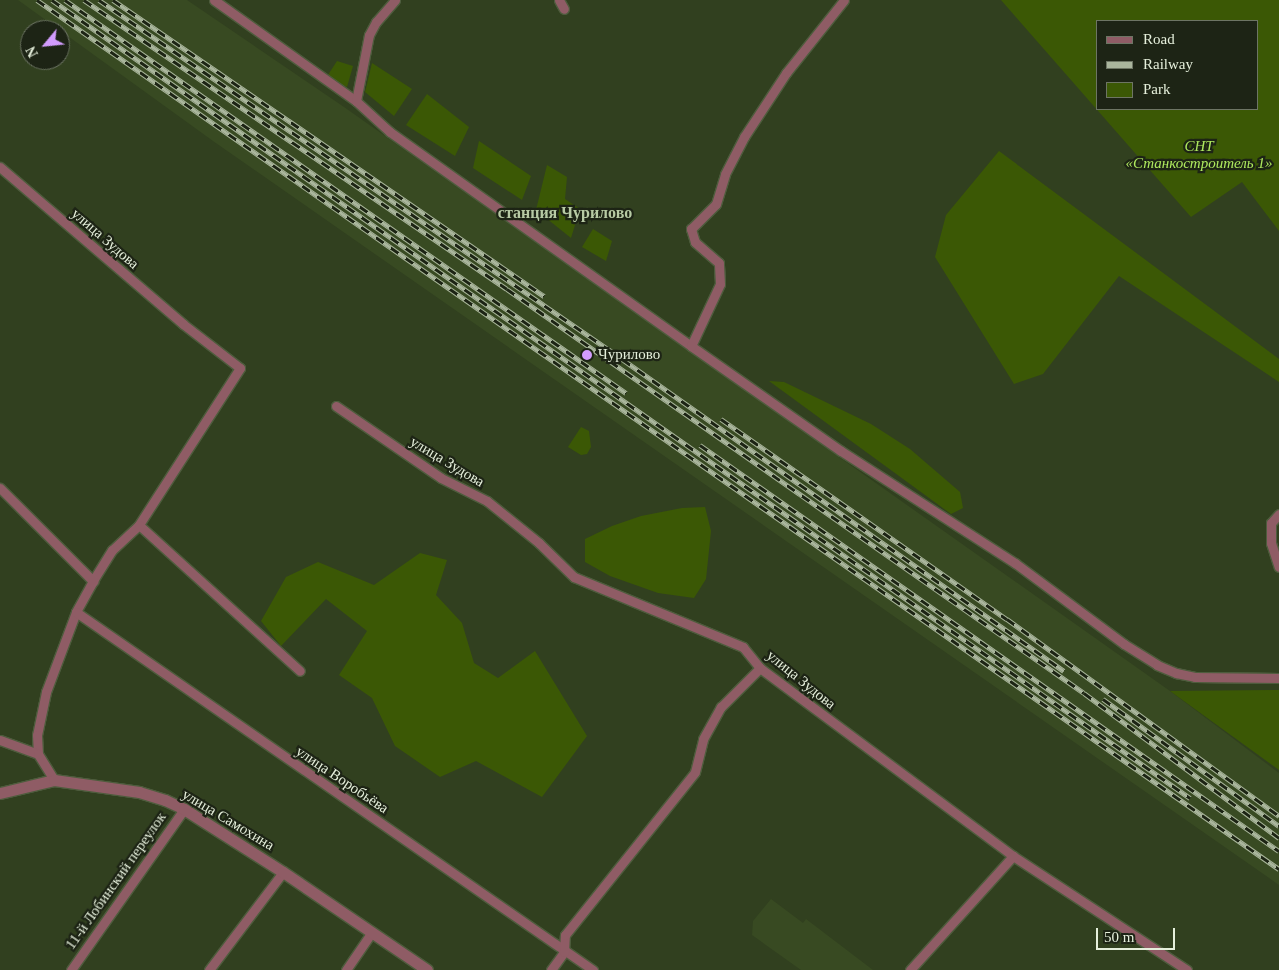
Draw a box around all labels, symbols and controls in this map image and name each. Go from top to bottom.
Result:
north arrow [20,20,70,70]
legend [1096,20,1259,110]
text: Road [1143,31,1175,47]
text: N [23,44,41,60]
text: Railway [1143,56,1193,72]
text: Park [1143,81,1171,97]
park label: СНТ «Станкостроитель 1» [1126,137,1272,172]
district label: станция Чурилово [498,203,632,223]
street label: улица Зудова [68,205,142,273]
place label: Чурилово [598,346,660,364]
marker: Чурилово [580,348,594,362]
street label: улица Зудова [407,433,487,491]
street label: улица Зудова [763,647,839,713]
street label: улица Воробьёва [292,742,392,818]
street label: улица Самохина [179,785,277,855]
street label: 11-й Лобинский переулок [62,809,170,953]
scale bar [1099,918,1178,950]
text: 50 m [1104,929,1134,945]

